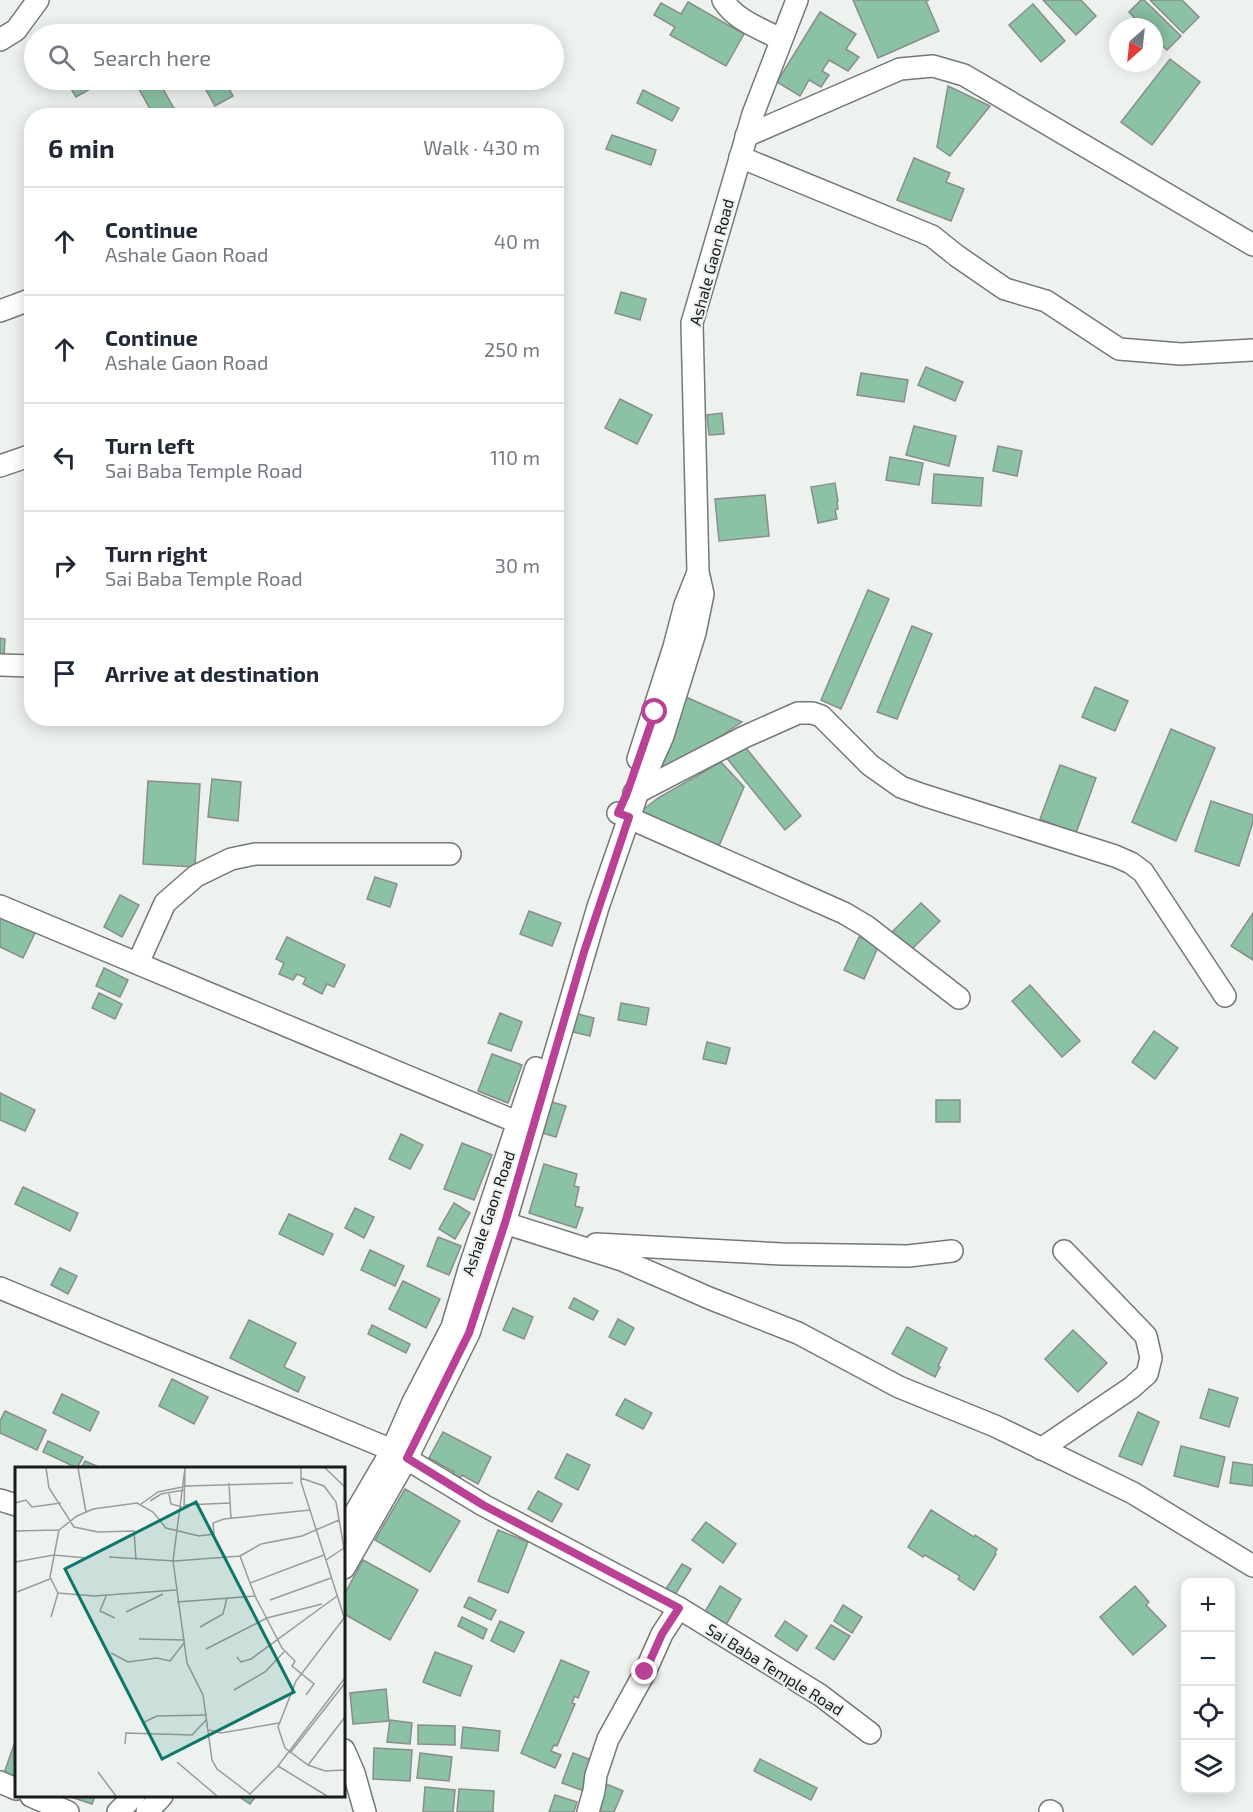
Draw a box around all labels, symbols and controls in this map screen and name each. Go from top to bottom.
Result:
north arrow [1109,18,1163,72]
search box [24,24,564,90]
icon: search [45,41,78,74]
text: Search here [93,44,211,70]
text: 6 min [48,132,115,163]
text: Walk · 430 m [423,135,540,159]
street label: Ashale Gaon Road [685,196,737,328]
text: Continue [105,216,198,242]
icon: ahead [48,225,81,258]
text: 40 m [494,229,540,253]
text: Ashale Gaon Road [105,242,268,266]
text: Continue [105,324,198,350]
icon: ahead [48,333,81,366]
text: 250 m [484,337,540,361]
text: Ashale Gaon Road [105,350,268,374]
text: Turn left [105,432,194,458]
icon: left [48,441,81,474]
text: 110 m [490,445,540,469]
text: Sai Baba Temple Road [105,458,303,482]
text: Turn right [105,540,207,566]
icon: right [48,549,81,582]
text: 30 m [495,553,540,577]
text: Sai Baba Temple Road [105,566,303,590]
icon: arrive [48,657,81,690]
text: Arrive at destination [105,660,319,686]
route start [641,698,667,724]
street label: Ashale Gaon Road [458,1148,518,1278]
inset map [15,1467,345,1797]
map controls [1181,1578,1235,1794]
button: + [1181,1578,1235,1632]
street label: Sai Baba Temple Road [703,1619,847,1719]
button: − [1181,1632,1235,1686]
route end [631,1658,657,1684]
button: locate [1181,1686,1235,1740]
button: layers [1181,1740,1235,1794]

